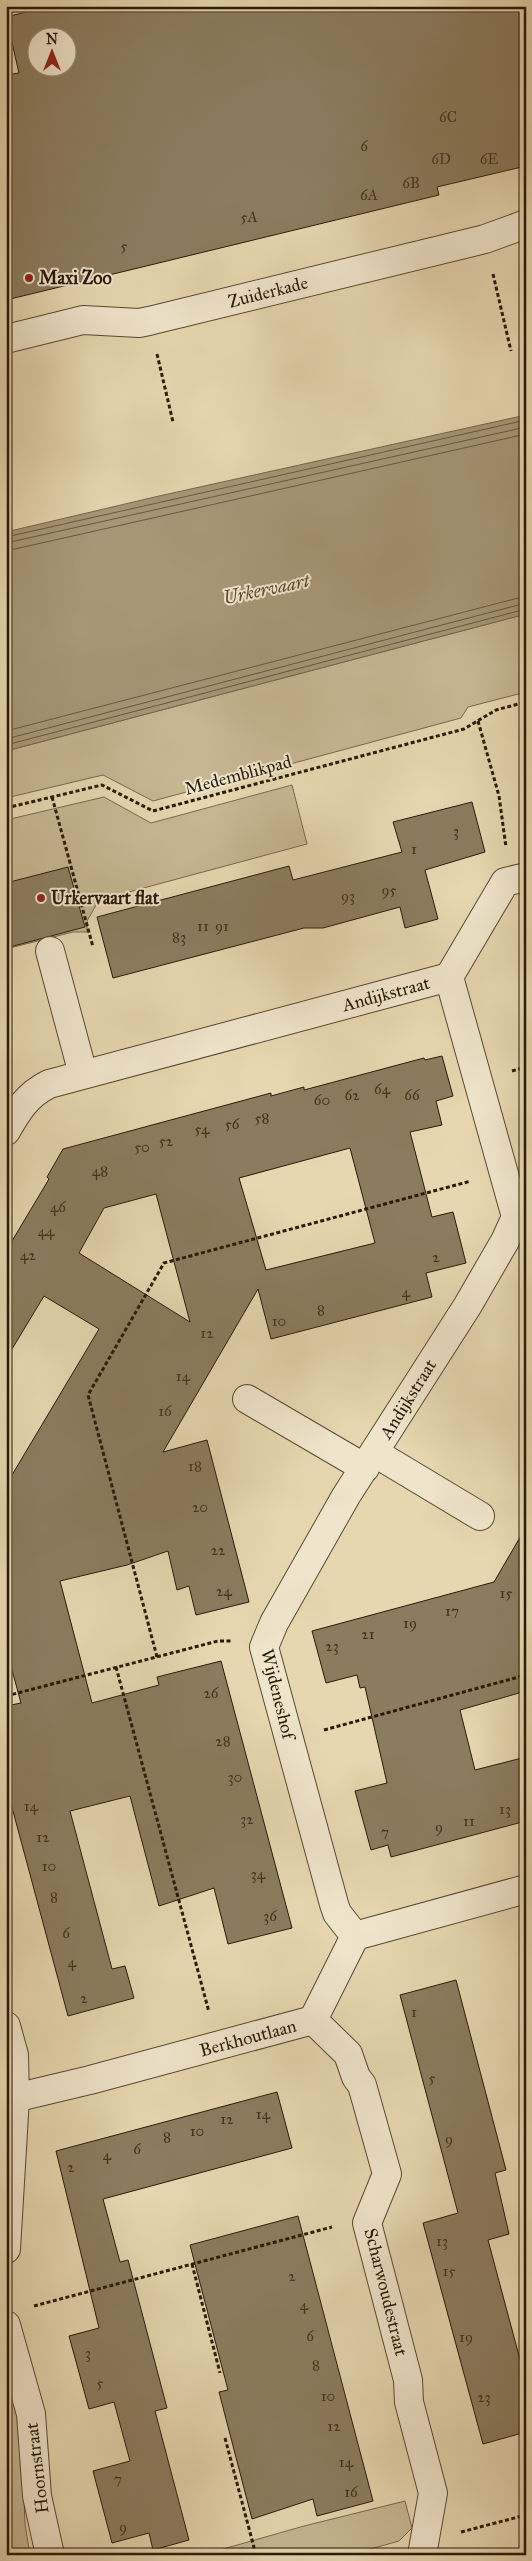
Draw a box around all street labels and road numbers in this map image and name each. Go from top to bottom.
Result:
street label: Zuiderkade [226,271,310,313]
street label: Medemblikpad [182,750,294,800]
street label: Andijkstraat [339,972,433,1017]
street label: Andijkstraat [374,1355,441,1444]
street label: Wijdeneshof [256,1647,300,1744]
street label: Berkhoutlaan [197,2014,299,2061]
street label: Scharwoudestraat [360,2226,413,2359]
street label: Hoornstraat [20,2421,53,2515]

